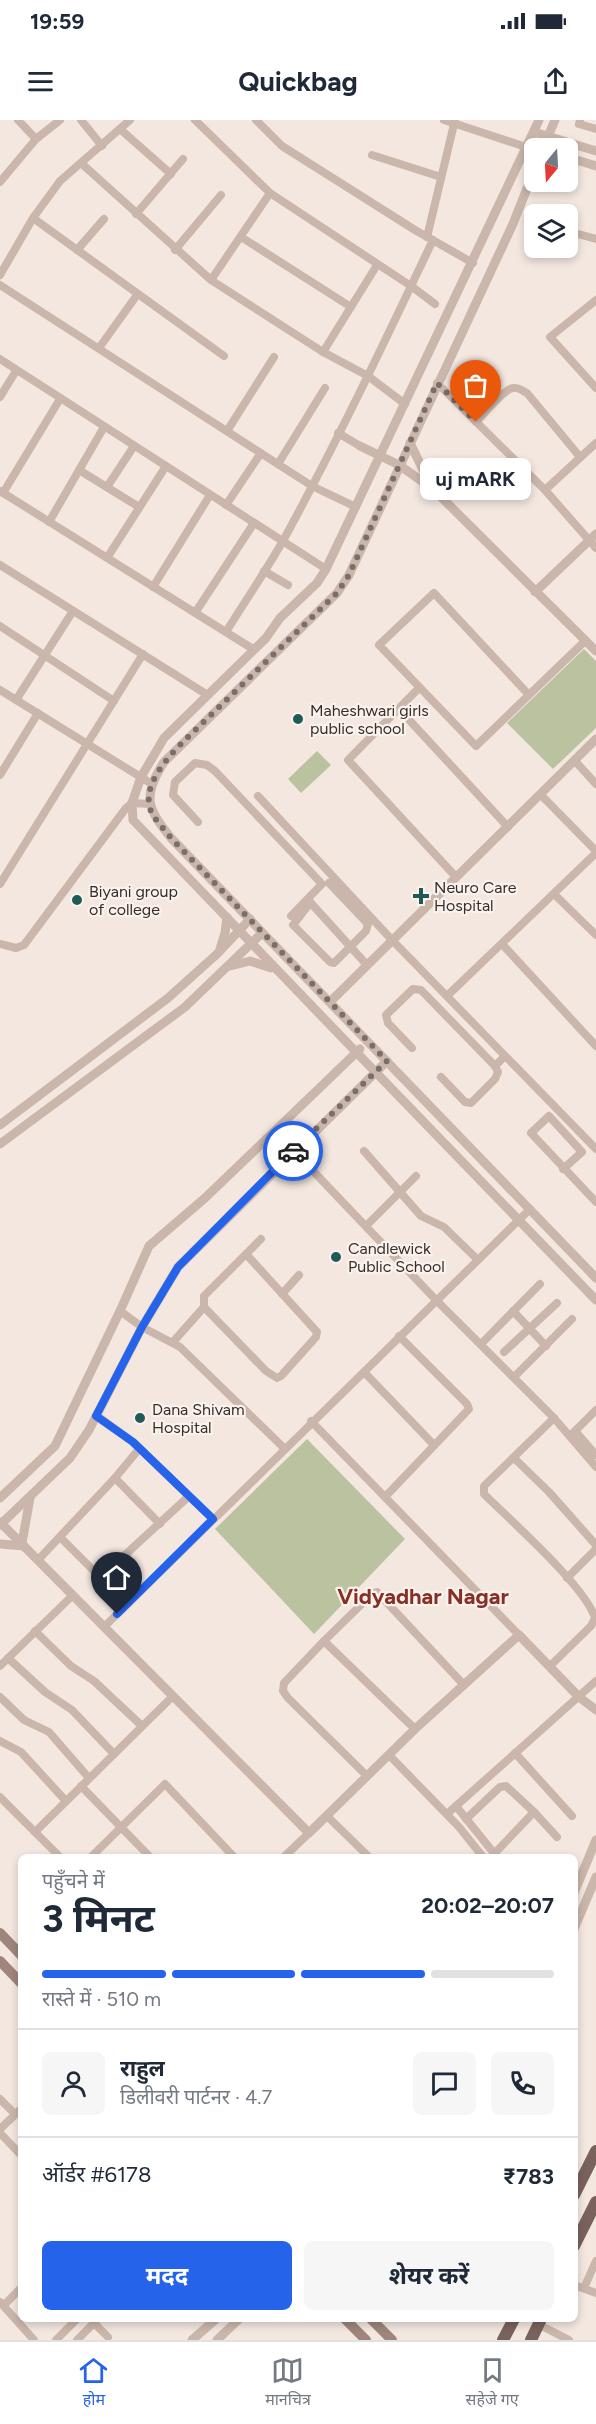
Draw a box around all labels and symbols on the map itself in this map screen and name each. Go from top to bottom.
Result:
north arrow [524,138,578,192]
pin [450,360,501,422]
callout: uj mARK [420,458,532,500]
place label: Maheshwari girls public school [310,701,429,738]
marker: Maheshwari girls public school [291,712,305,726]
place label: Neuro Care Hospital [434,878,517,915]
place label: Biyani group of college [89,882,178,919]
marker: Neuro Care Hospital [412,887,430,905]
marker: Biyani group of college [70,893,84,907]
courier [263,1121,323,1181]
place label: Candlewick Public School [348,1239,445,1276]
marker: Candlewick Public School [329,1250,343,1264]
place label: Dana Shivam Hospital [152,1400,245,1437]
marker: Dana Shivam Hospital [133,1411,147,1425]
pin [91,1552,142,1614]
district label: Vidyadhar Nagar [337,1583,510,1610]

